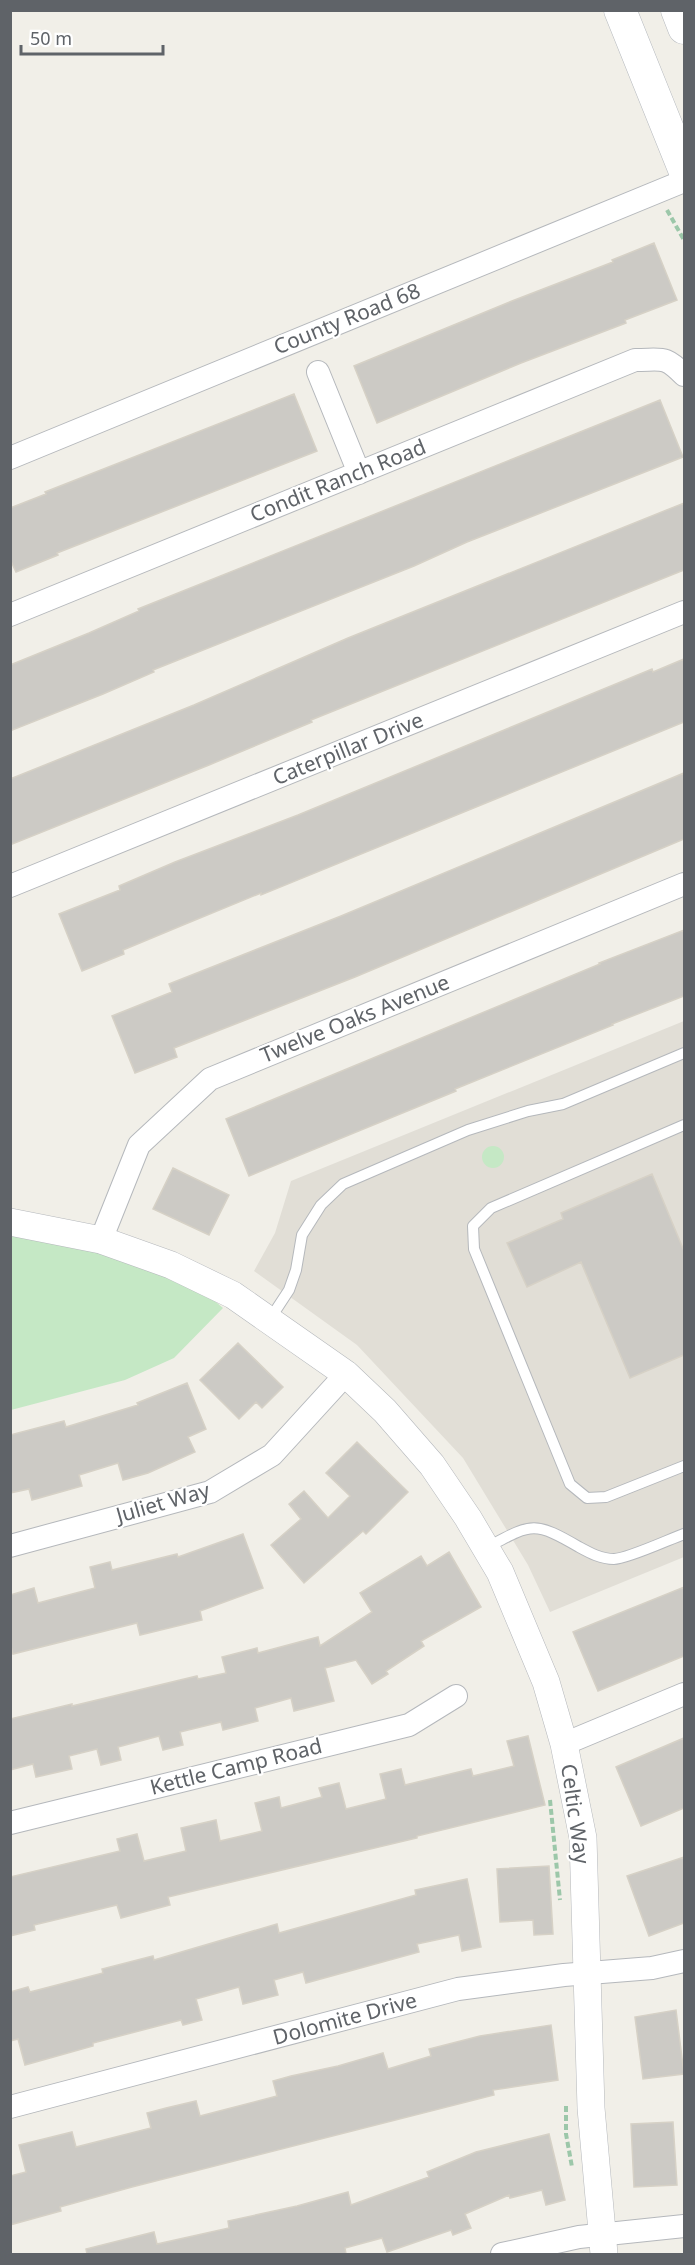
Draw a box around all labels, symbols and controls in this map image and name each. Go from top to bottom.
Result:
scale bar [21,18,164,56]
text: 50 m [30,26,72,50]
street label: County Road 68 [269,276,424,360]
street label: Condit Ranch Road [246,432,430,528]
street label: Caterpillar Drive [268,705,427,791]
street label: Twelve Oaks Avenue [256,967,453,1069]
street label: Juliet Way [111,1475,213,1529]
street label: Kettle Camp Road [147,1731,325,1801]
street label: Celtic Way [555,1762,597,1866]
street label: Dolomite Drive [270,1985,420,2051]

